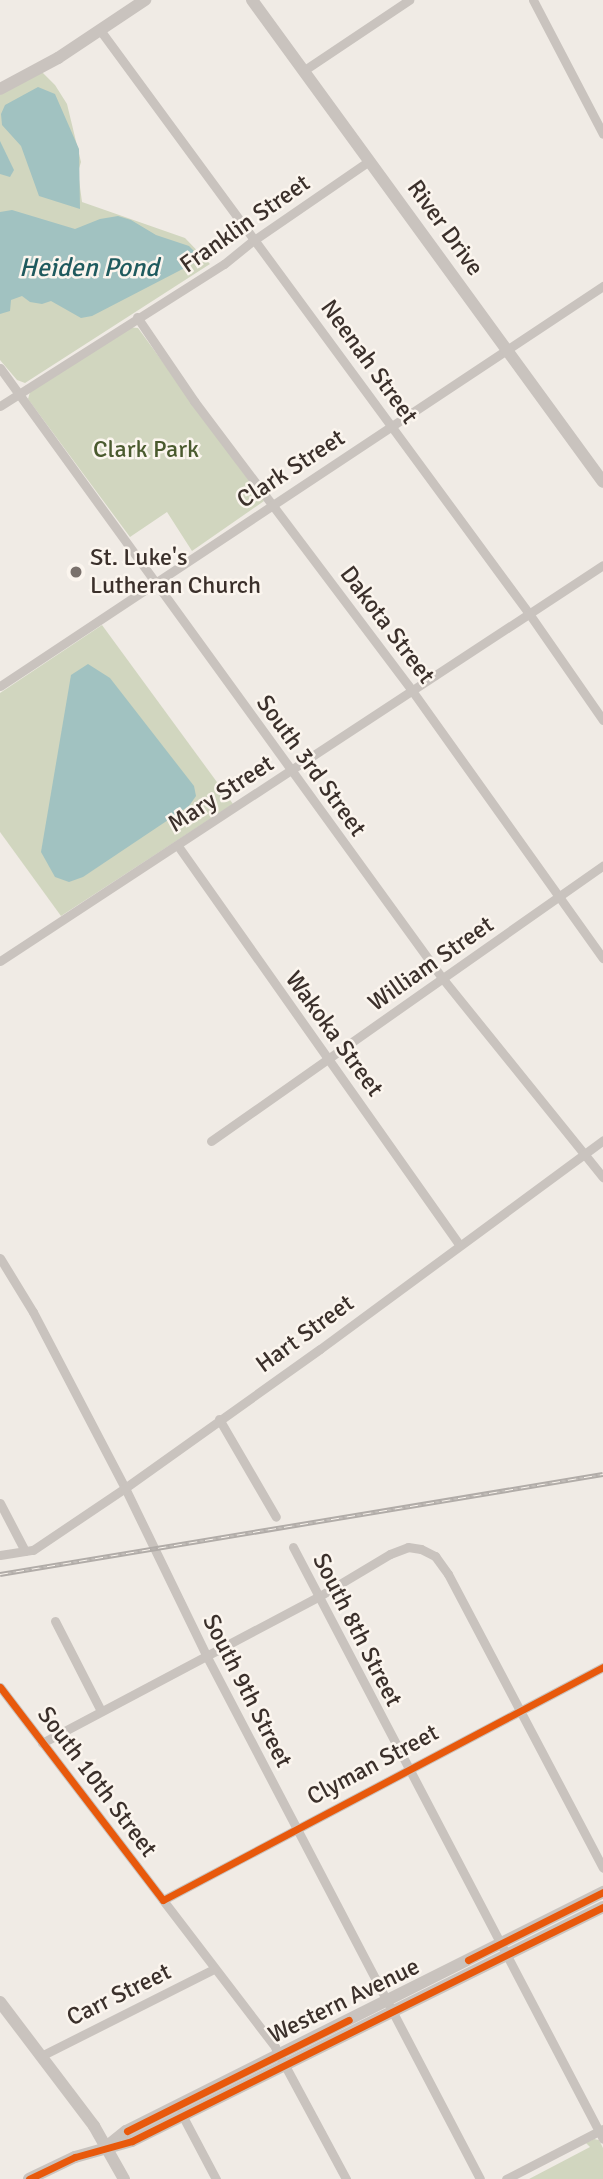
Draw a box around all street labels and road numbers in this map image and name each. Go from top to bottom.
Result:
street label: Franklin Street [175,169,315,279]
street label: River Drive [401,175,489,281]
street label: Neenah Street [314,294,424,430]
street label: Clark Street [232,424,350,514]
street label: Dakota Street [333,561,441,689]
street label: South 3rd Street [250,690,372,842]
street label: Mary Street [163,749,279,839]
street label: William Street [363,910,499,1018]
street label: Wakoka Street [279,966,389,1102]
street label: Hart Street [250,1289,360,1379]
street label: South 8th Street [306,1549,408,1711]
street label: South 9th Street [196,1610,298,1772]
street label: South 10th Street [31,1701,163,1863]
street label: Clyman Street [302,1718,444,1812]
street label: Western Avenue [264,1952,424,2050]
street label: Carr Street [62,1958,176,2032]

